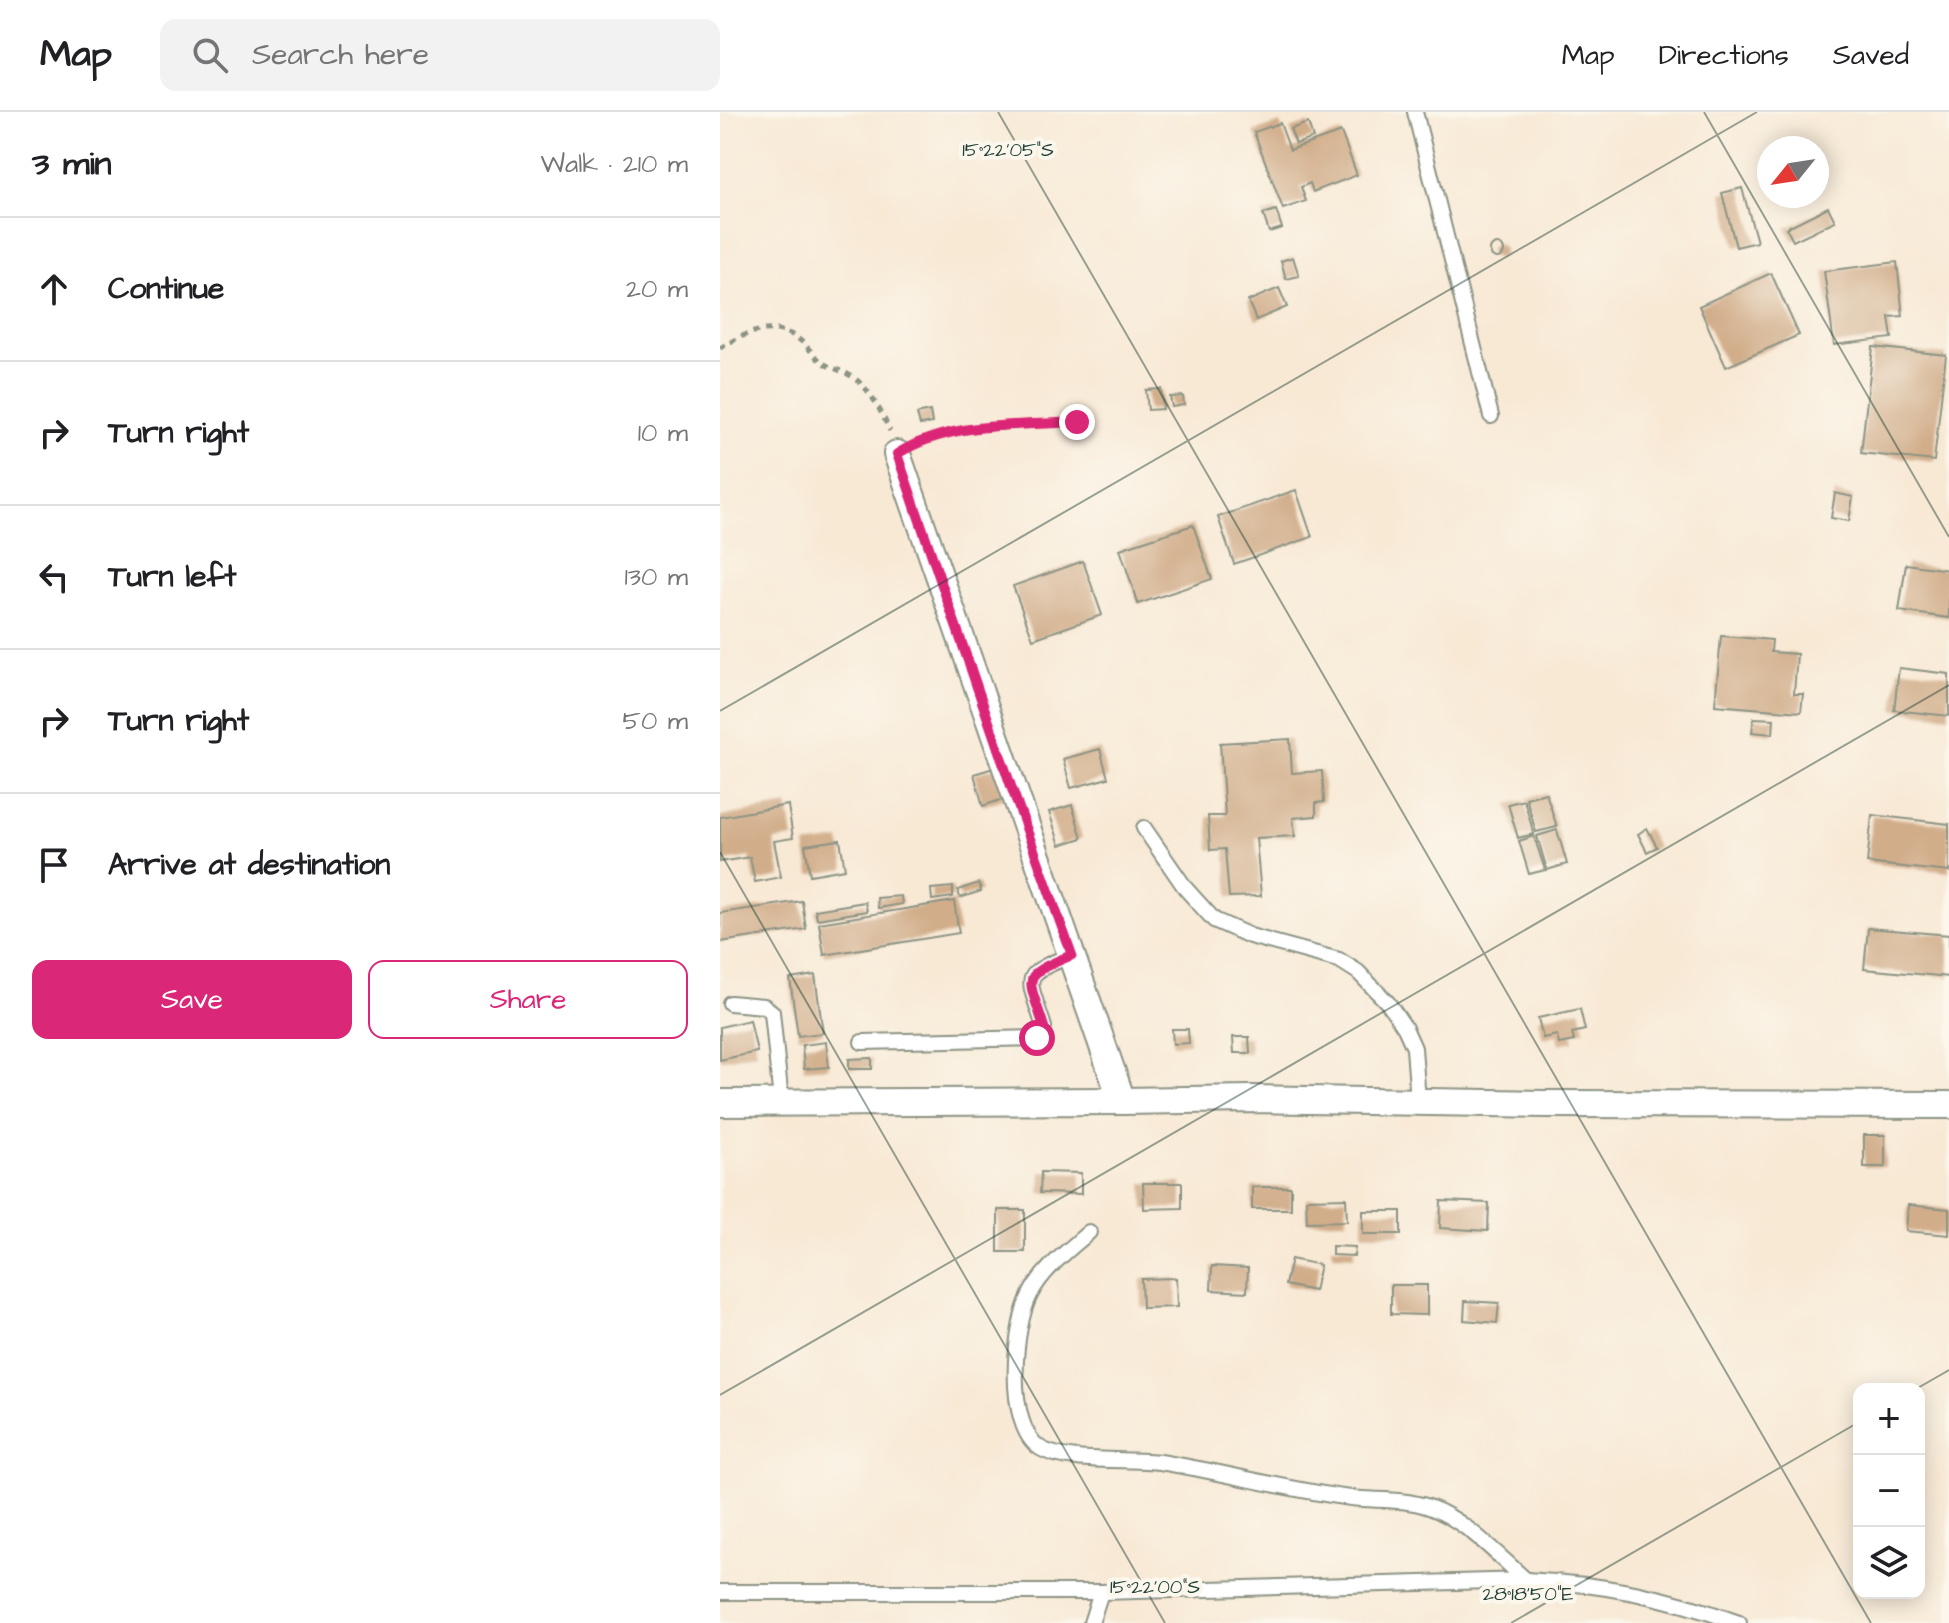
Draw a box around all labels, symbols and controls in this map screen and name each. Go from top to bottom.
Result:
search box [160,19,720,91]
text: Map [40,29,112,81]
icon: search [188,33,232,77]
text: Search here [252,34,429,76]
text: Map [1562,36,1615,75]
text: Directions [1659,36,1789,75]
text: Saved [1833,36,1909,75]
text: 15°22'05"S [962,136,1054,164]
north arrow [1757,136,1829,208]
text: 3 min [32,140,112,188]
text: Walk · 210 m [541,146,688,182]
icon: ahead [32,267,76,311]
text: Continue [108,268,224,310]
text: 20 m [626,271,688,307]
route end [1059,404,1095,440]
icon: right [32,411,76,455]
text: Turn right [108,412,249,454]
text: 10 m [638,415,688,451]
icon: left [32,555,76,599]
text: Turn left [108,556,236,598]
text: 130 m [624,559,688,595]
icon: right [32,699,76,743]
text: Turn right [108,700,249,742]
text: 50 m [623,703,688,739]
icon: arrive [32,843,76,887]
text: Arrive at destination [108,844,390,886]
button: Save [32,960,352,1039]
button: Share [368,960,688,1039]
route start [1019,1020,1055,1056]
map controls [1853,1383,1925,1599]
button: + [1853,1383,1925,1455]
button: − [1853,1455,1925,1527]
button: layers [1853,1527,1925,1599]
text: 15°22'00"S [1110,1573,1200,1601]
text: 28°18'50"E [1483,1580,1574,1608]

